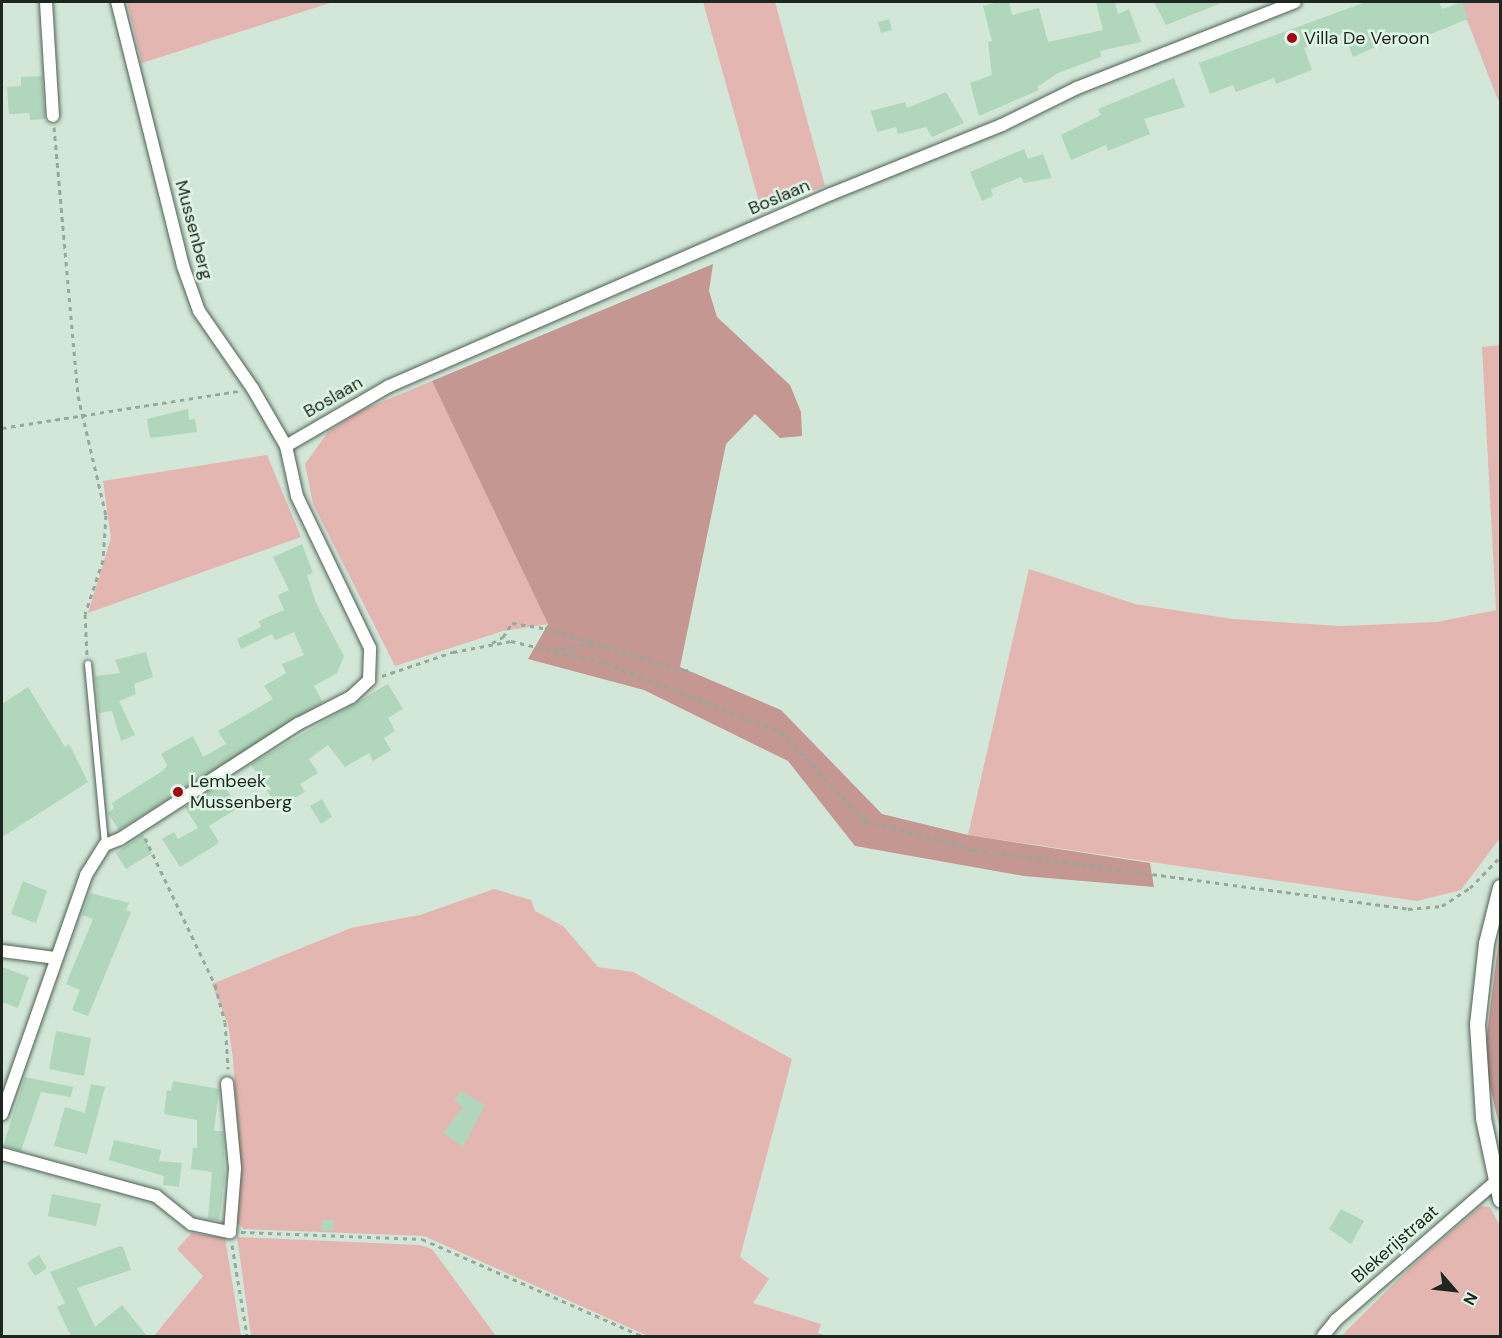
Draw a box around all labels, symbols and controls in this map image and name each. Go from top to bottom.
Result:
place label: Villa De Veroon [1304,27,1429,49]
marker: Villa De Veroon [1285,31,1299,45]
street label: Boslaan [745,174,813,220]
street label: Mussenberg [170,178,218,282]
street label: Boslaan [300,372,366,422]
place label: Lembeek Mussenberg [190,771,292,814]
marker: Lembeek Mussenberg [171,785,185,799]
street label: Blekerijstraat [1347,1200,1443,1288]
north arrow [1424,1260,1484,1320]
text: N [1458,1289,1482,1309]

